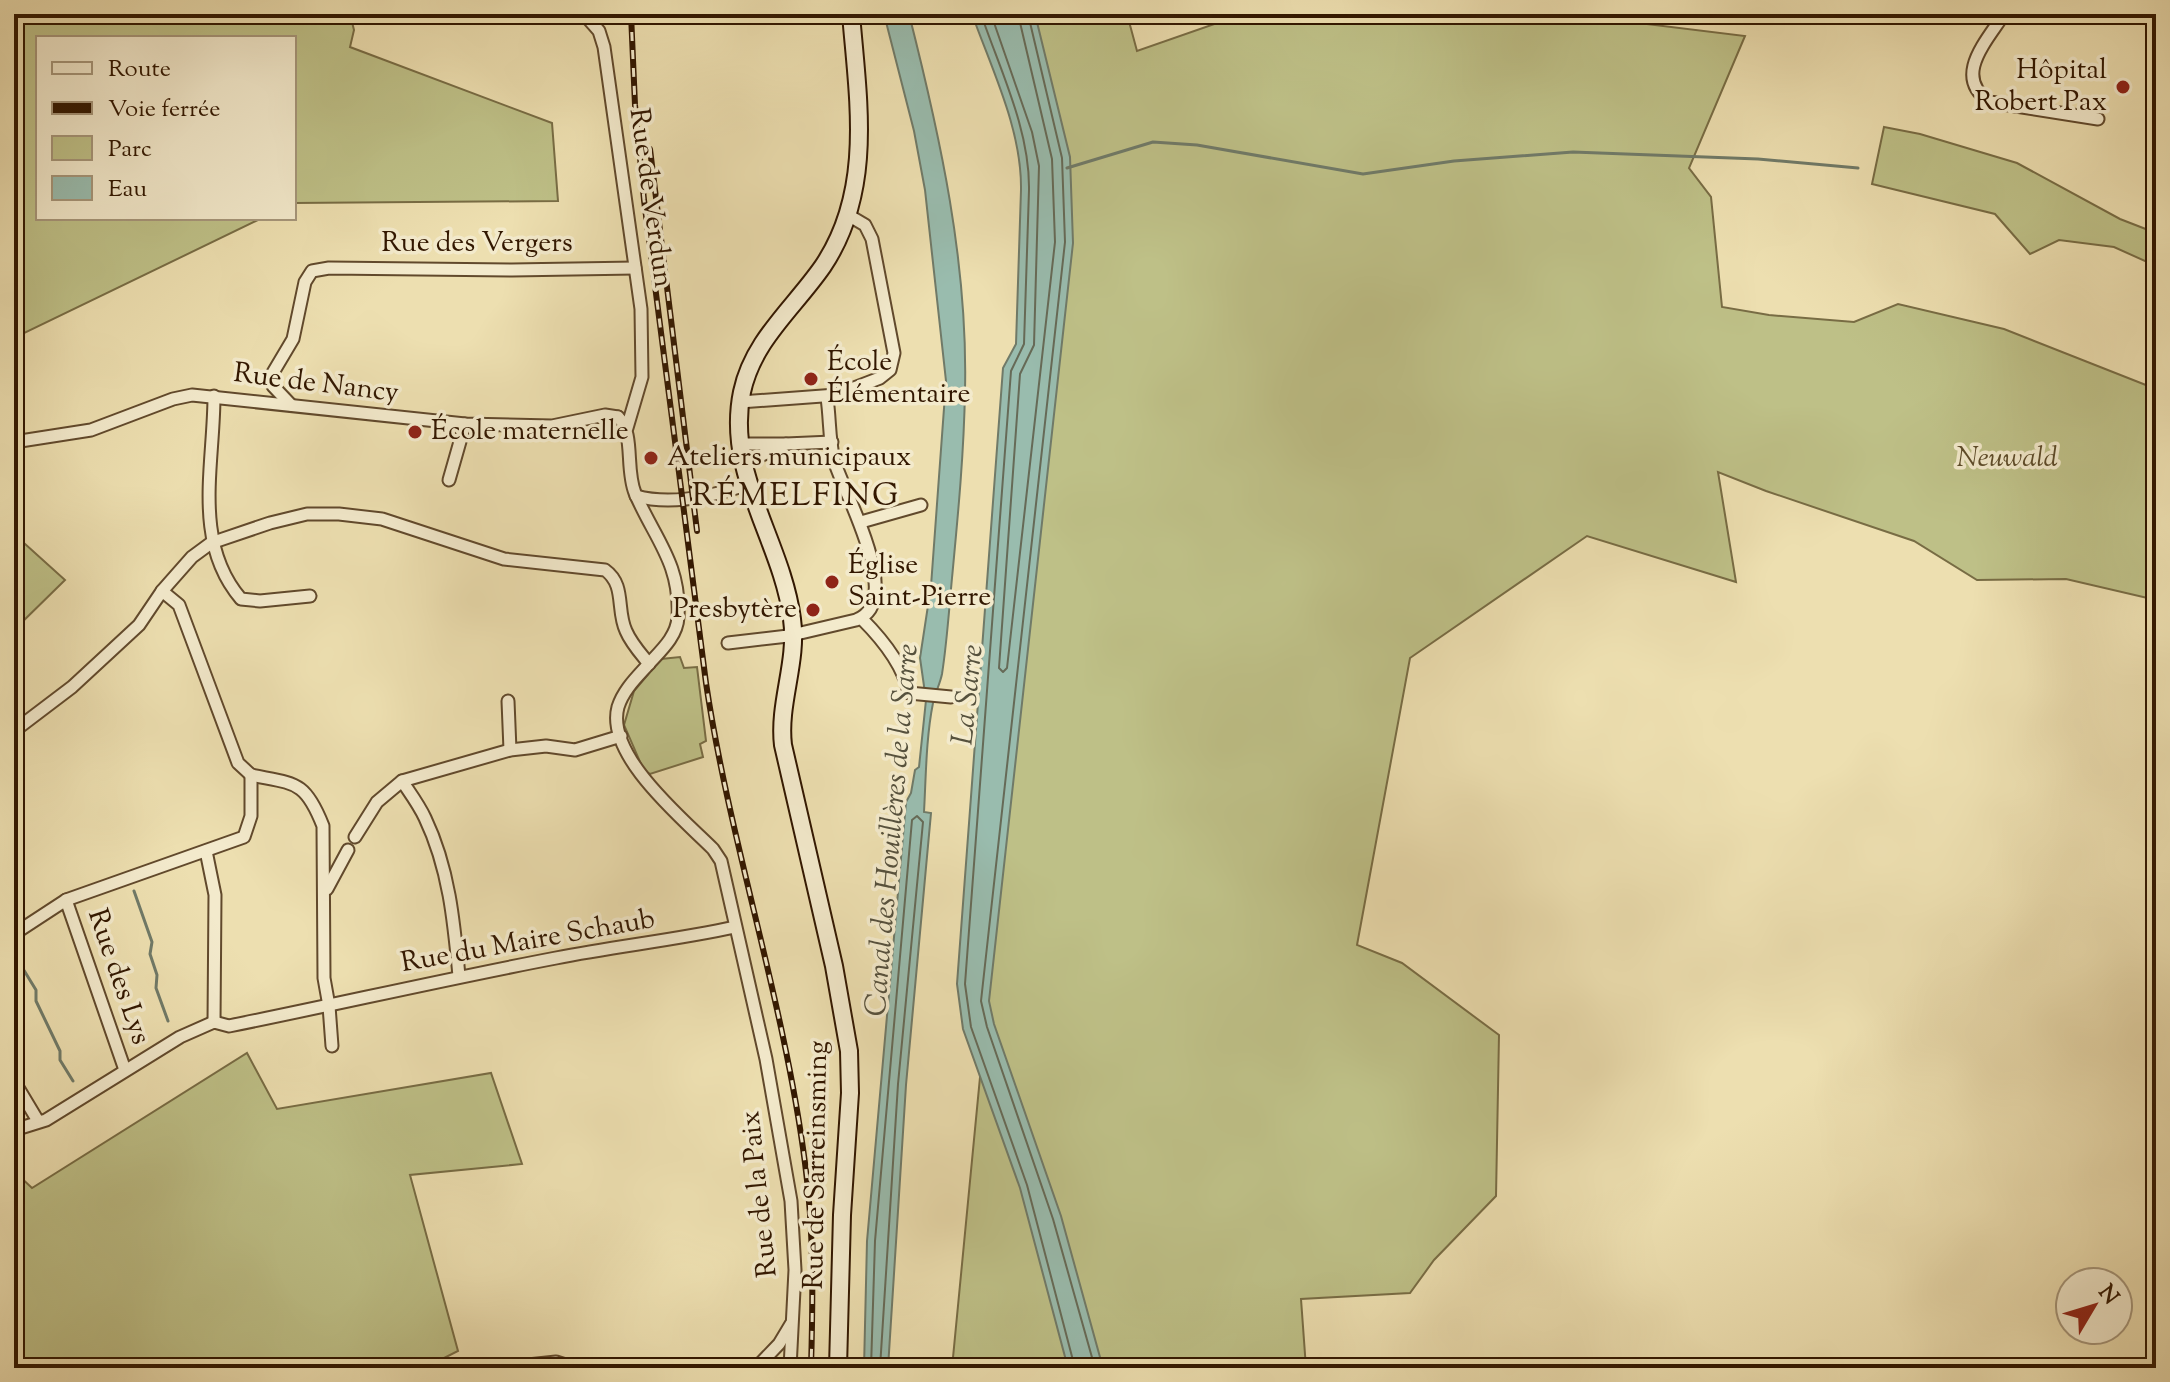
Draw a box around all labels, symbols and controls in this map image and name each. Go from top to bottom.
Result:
legend [36,36,296,220]
place label: Hôpital Robert Pax [1975,51,2107,123]
text: Route [108,53,171,87]
marker: Hôpital Robert Pax [2114,78,2132,96]
text: Voie ferrée [108,93,221,127]
street label: Rue de Verdun [618,106,682,290]
text: Parc [108,133,152,167]
text: Eau [108,173,147,207]
street label: Rue des Vergers [381,224,573,264]
place label: École Élémentaire [827,343,971,415]
street label: Rue de Nancy [231,354,401,414]
marker: École Élémentaire [802,370,820,388]
place label: École maternelle [431,412,629,452]
marker: École maternelle [406,423,424,441]
place label: Ateliers municipaux [667,438,911,478]
park label: Neuwald [1956,439,2058,479]
marker: Ateliers municipaux [642,449,660,467]
district label: RÉMELFING [692,474,900,520]
place label: Église Saint-Pierre [848,546,991,618]
marker: Église Saint-Pierre [823,573,841,591]
place label: Presbytère [673,590,797,630]
marker: Presbytère [804,601,822,619]
water label: Canal des Houillères de la Sarre [855,642,931,1018]
water label: La Sarre [942,643,996,747]
street label: Rue du Maire Schaub [398,900,658,984]
street label: Rue des Lys [76,904,160,1050]
street label: Rue de Sarreinsming [795,1040,839,1290]
street label: Rue de la Paix [731,1109,789,1279]
north arrow [2054,1266,2134,1346]
text: N [2089,1279,2126,1313]

